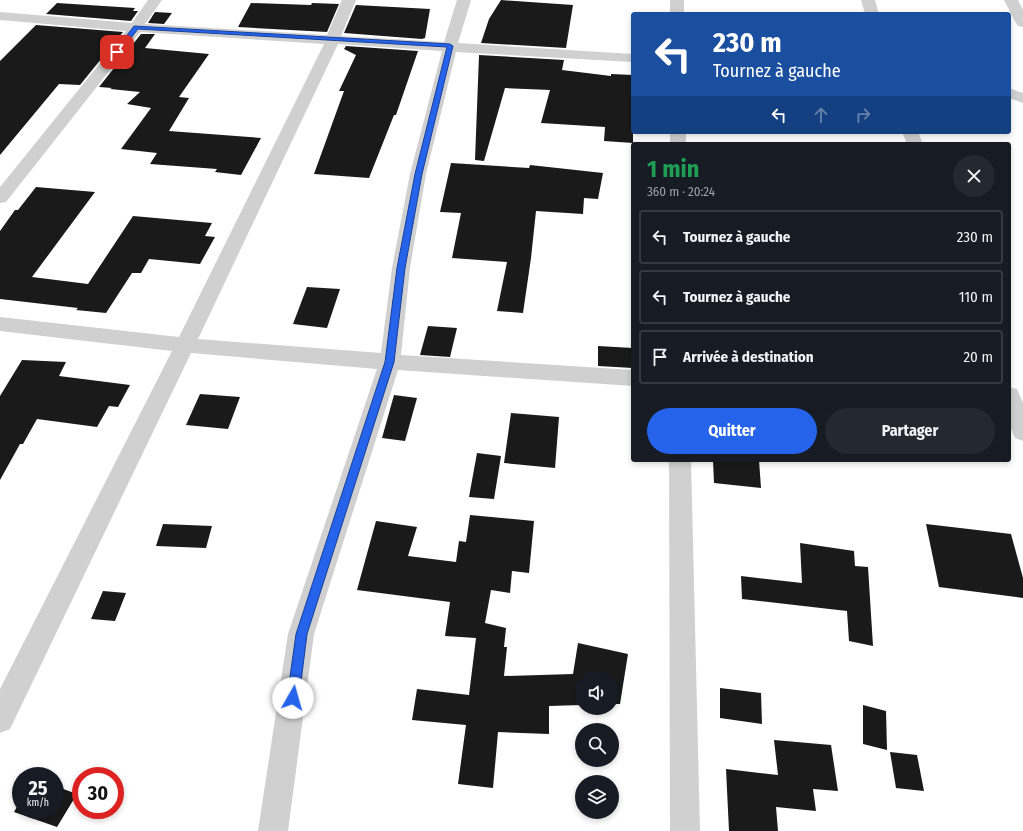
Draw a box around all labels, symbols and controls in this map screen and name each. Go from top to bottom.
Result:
text: 230 m [713,26,782,59]
icon: left [647,28,699,80]
pin [100,35,134,69]
icon: arrive [106,41,128,63]
text: Tournez à gauche [713,60,841,82]
icon: left [768,104,790,126]
icon: ahead [810,104,832,126]
icon: right [852,104,874,126]
text: 1 min [647,155,699,183]
button: close [953,155,995,197]
text: 360 m · 20:24 [647,184,715,199]
icon: left [649,226,671,248]
text: Tournez à gauche [683,228,790,246]
text: 230 m [957,228,993,246]
icon: left [649,286,671,308]
text: Tournez à gauche [683,288,790,306]
text: 110 m [959,288,993,306]
icon: arrive [649,346,671,368]
text: Arrivée à destination [683,348,814,366]
text: 20 m [964,348,993,366]
button: Quitter [647,408,817,454]
button: Partager [825,408,995,454]
map controls [575,671,619,819]
button: sound [575,671,619,715]
position arrow [272,677,314,719]
button: search [575,723,619,767]
speed limit sign: 30 [72,767,124,819]
button: layers [575,775,619,819]
text: 25 [28,776,48,800]
text: km/h [27,797,49,809]

